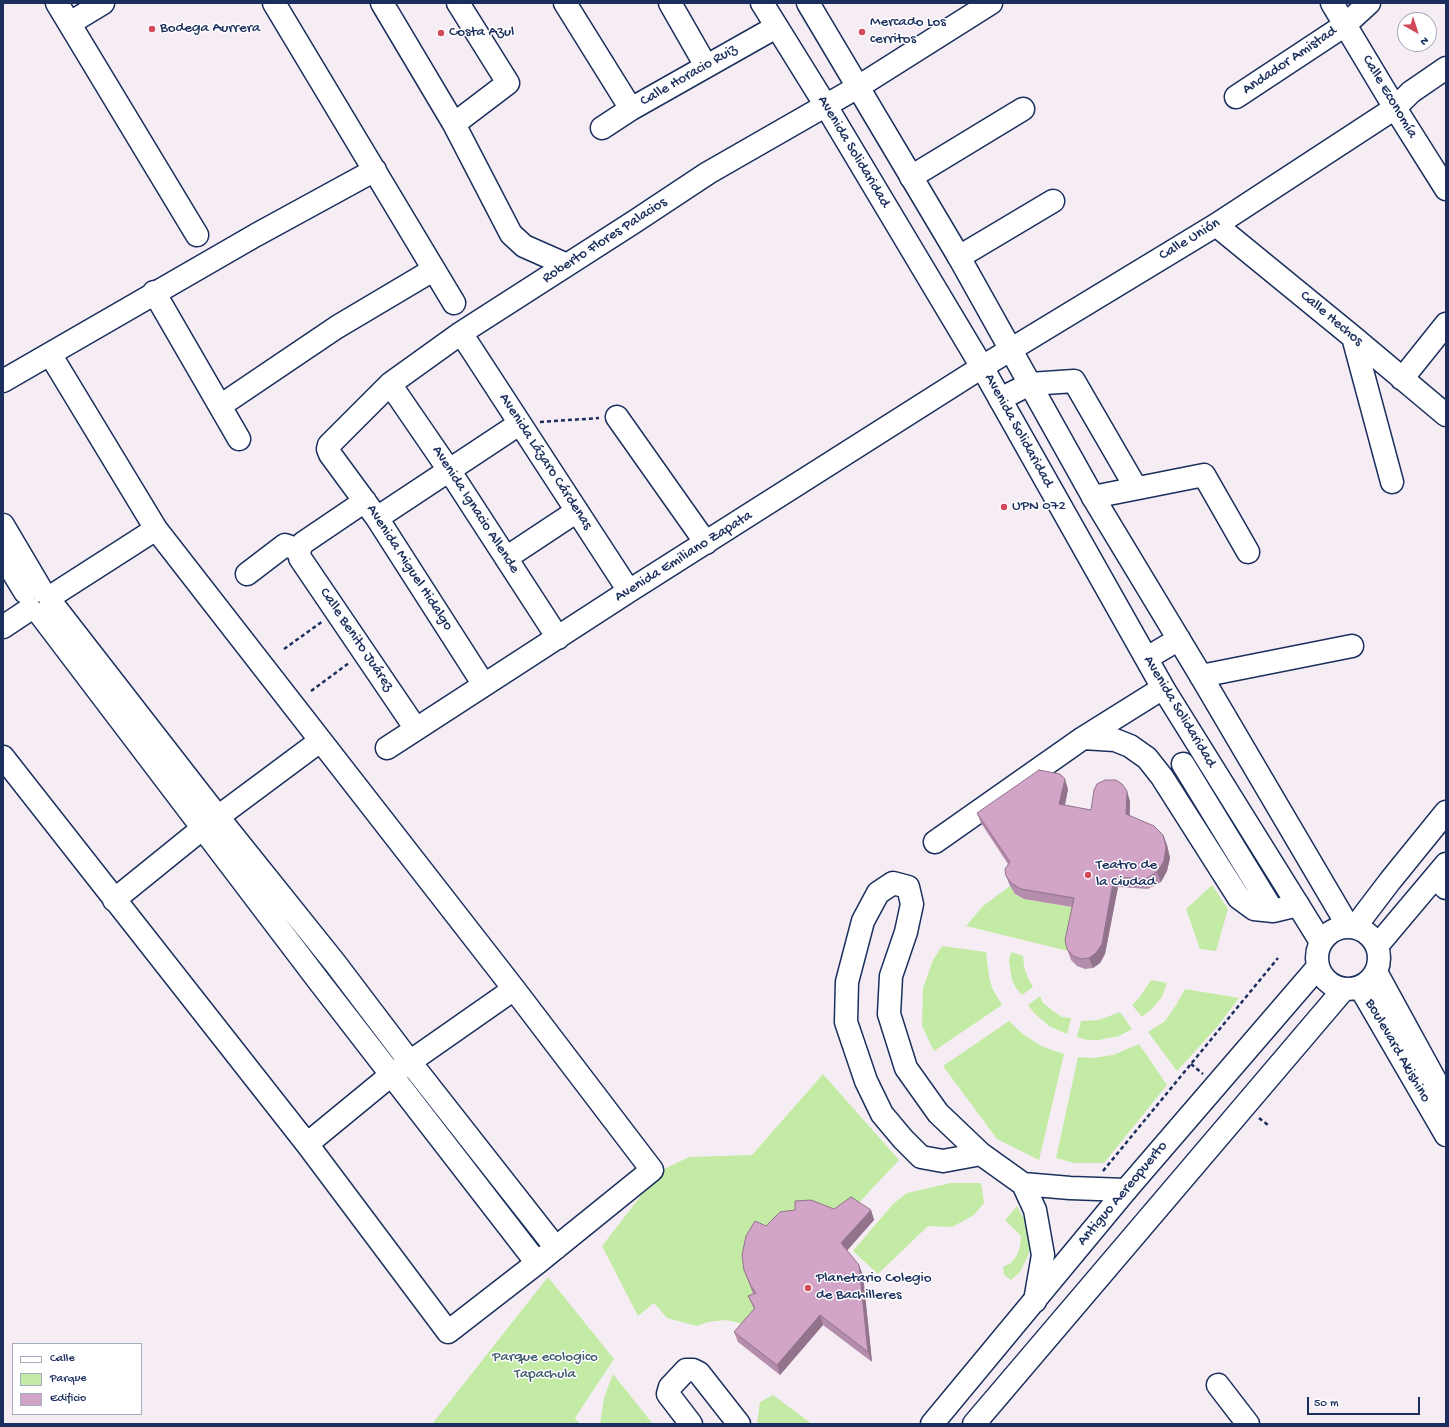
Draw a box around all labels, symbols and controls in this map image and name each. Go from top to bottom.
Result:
north arrow [1397,12,1437,52]
place label: Mercado Los cerritos [870,14,946,49]
place label: Bodega Aurrera [160,20,260,38]
street label: Andador Amistad [1239,23,1341,99]
marker: Bodega Aurrera [147,24,157,34]
place label: Costa Azul [449,24,514,42]
marker: Mercado Los cerritos [857,27,867,37]
marker: Costa Azul [436,28,446,38]
text: N [1417,34,1430,47]
street label: Calle Horacio Ruiz [637,41,741,111]
street label: Calle Economía [1357,52,1421,142]
street label: Avenida Solidaridad [813,93,893,211]
street label: Roberto Flores Palacios [539,194,671,288]
street label: Calle Unión [1156,215,1224,265]
street label: Calle Hechos [1296,287,1366,351]
street label: Avenida Solidaridad [979,371,1057,491]
street label: Avenida Lázaro Cárdenas [494,390,596,534]
street label: Avenida Ignacio Allende [427,443,523,577]
place label: UPN 072 [1012,498,1066,516]
street label: Avenida Miguel Hidalgo [362,502,456,634]
marker: UPN 072 [999,502,1009,512]
street label: Avenida Emiliano Zapata [612,507,756,607]
street label: Calle Benito Juárez [315,585,397,695]
street label: Avenida Solidaridad [1139,653,1219,771]
place label: Teatro de la Ciudad [1096,857,1157,892]
marker: Teatro de la Ciudad [1083,870,1093,880]
street label: Boulevard Akishino [1360,996,1434,1106]
street label: Antiguo Aereopuerto [1074,1138,1172,1250]
place label: Planetario Colegio de Bachilleres [816,1270,932,1305]
marker: Planetario Colegio de Bachilleres [803,1283,813,1293]
legend [12,1343,142,1415]
park label: Parque ecologico Tapachula [492,1349,598,1384]
text: Calle [50,1352,75,1366]
text: Parque [50,1372,87,1386]
scale bar [1309,1389,1422,1415]
text: Edificio [50,1392,86,1406]
text: 50 m [1314,1397,1339,1411]

